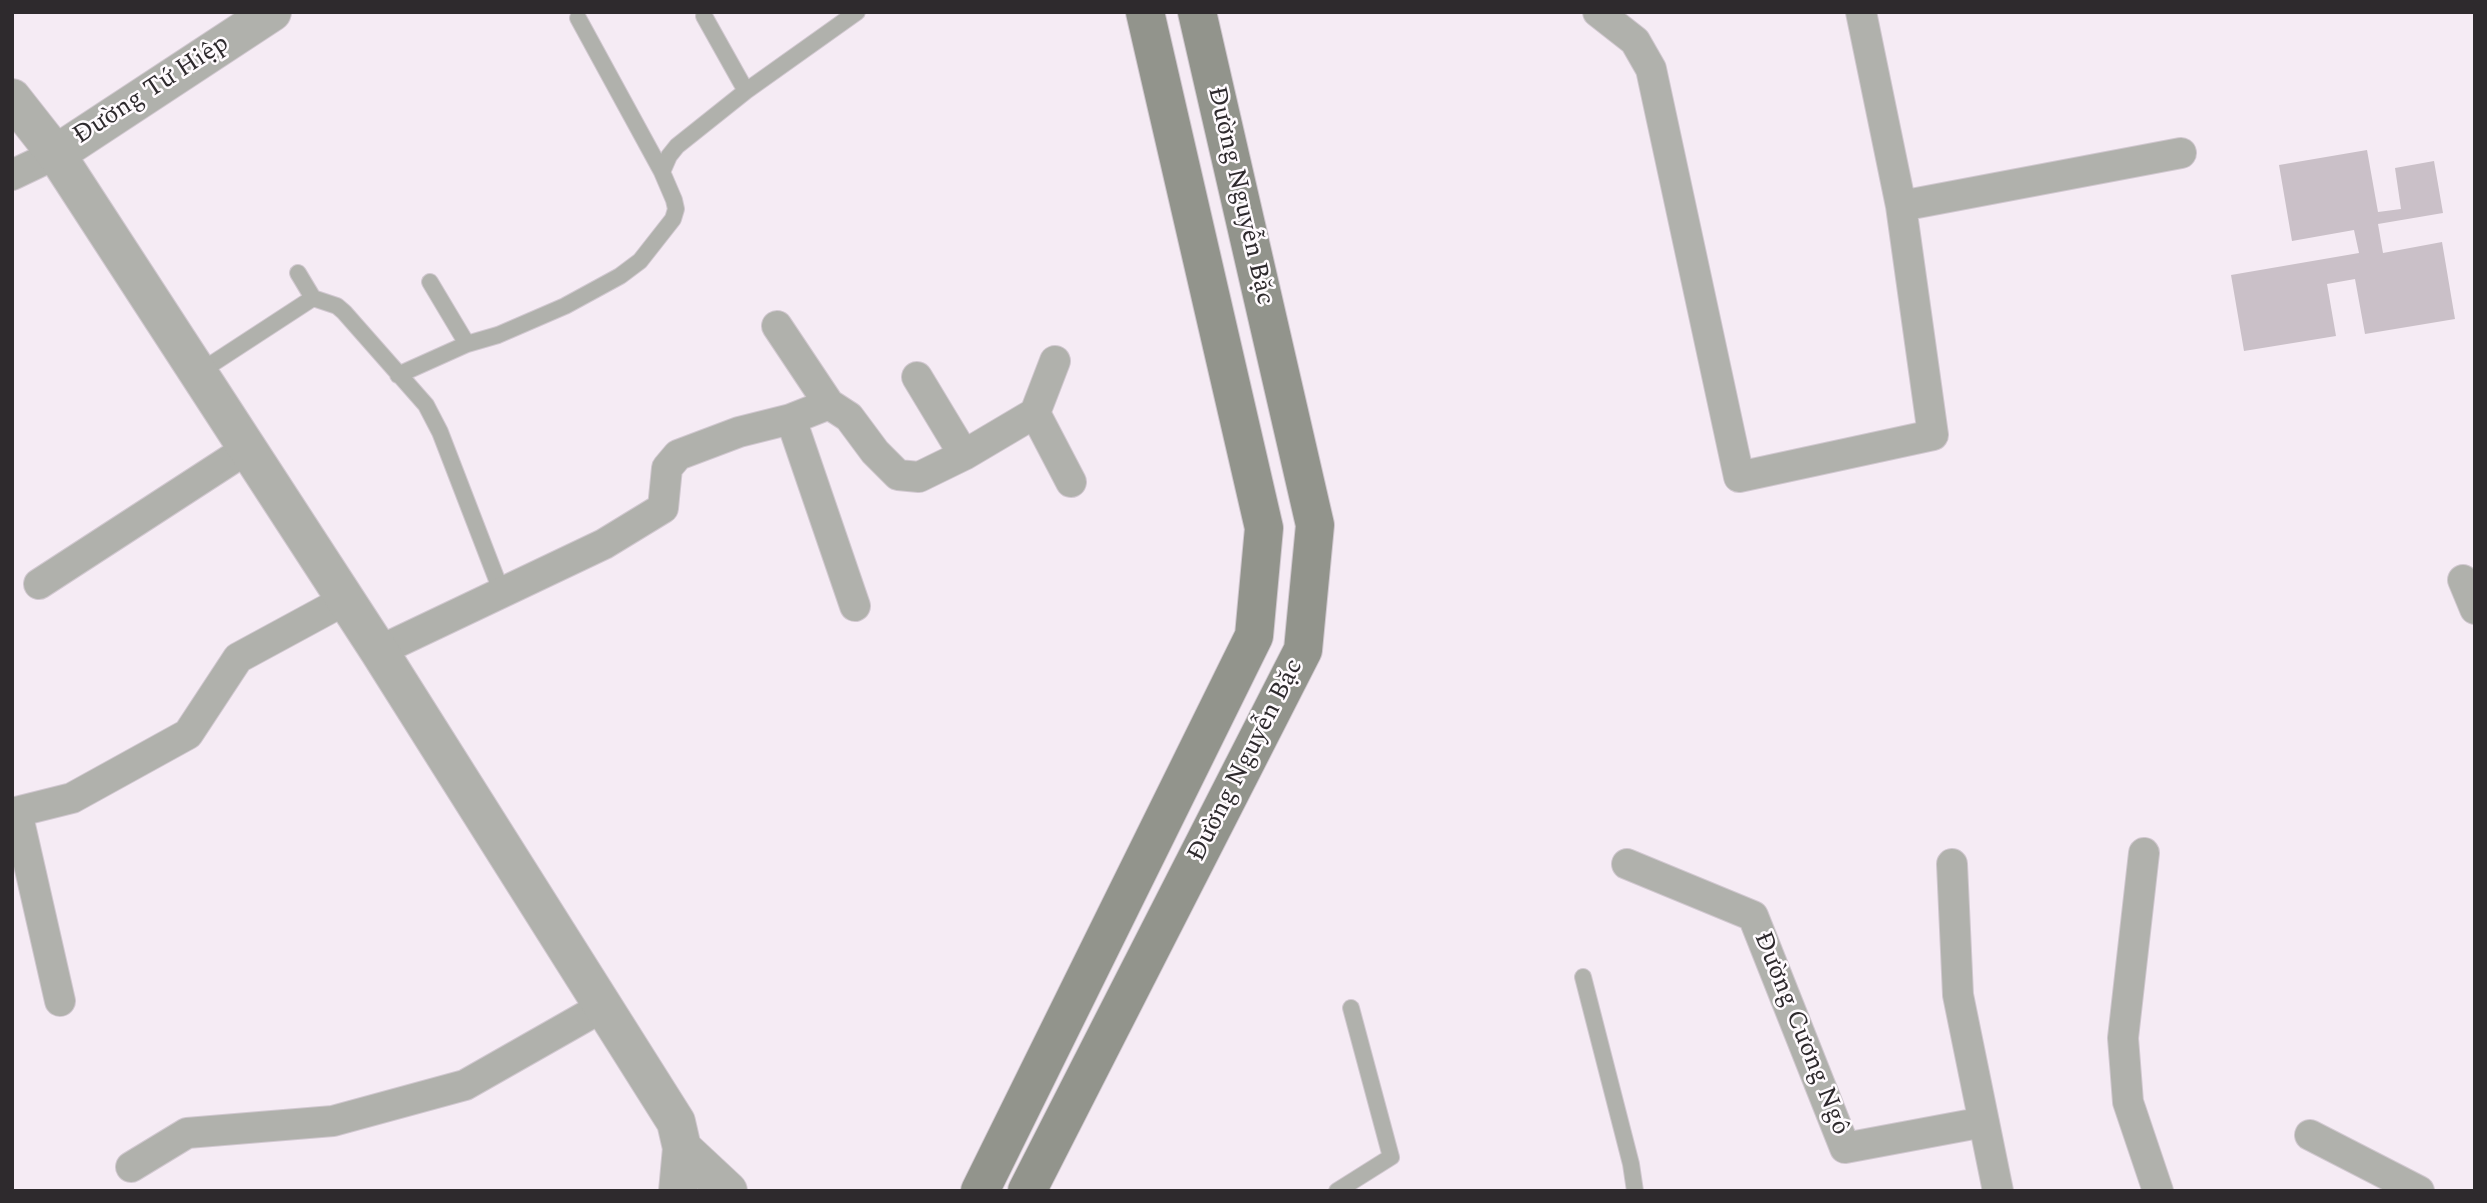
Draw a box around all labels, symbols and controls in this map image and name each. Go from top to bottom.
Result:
street label: Đường Tứ Hiệp [68,29,236,153]
street label: Đường Nguyễn Bặc [1199,84,1279,308]
street label: Đường Nguyễn Bặc [1182,655,1312,867]
street label: Đường Cương Ngô [1745,928,1855,1140]

